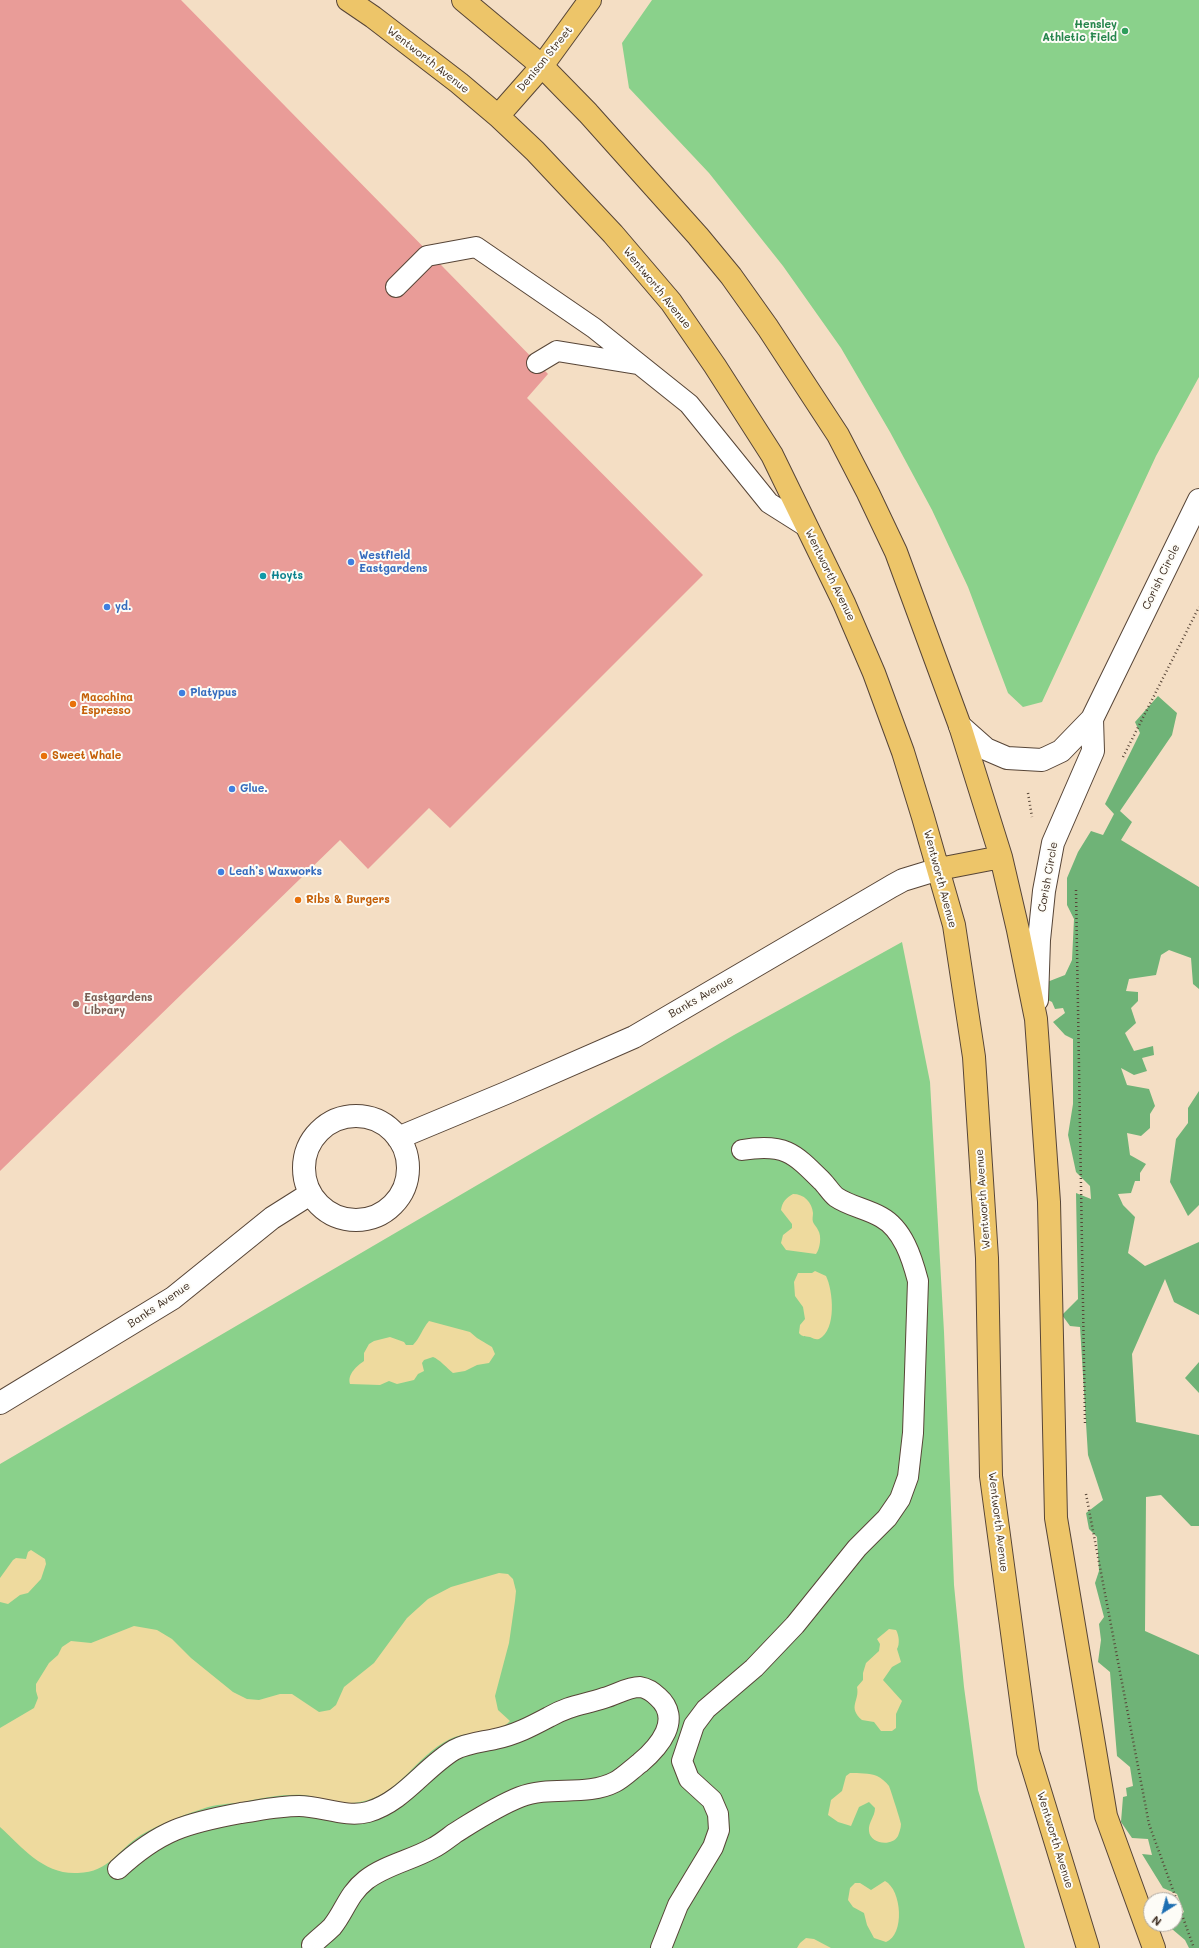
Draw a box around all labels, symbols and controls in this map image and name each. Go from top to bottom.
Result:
place label: Hensley Athletic Field [1042,18,1117,44]
street label: Wentworth Avenue [384,24,472,96]
street label: Denison Street [515,24,575,94]
marker: Hensley Athletic Field [1120,26,1130,36]
street label: Wentworth Avenue [620,245,694,331]
street label: Wentworth Avenue [802,527,858,623]
street label: Corish Circle [1139,542,1183,612]
place label: Westfield Eastgardens [359,549,428,575]
marker: Westfield Eastgardens [346,557,356,567]
place label: Hoyts [271,569,303,583]
marker: Hoyts [258,571,268,581]
place label: yd. [115,600,131,614]
marker: yd. [102,602,112,612]
place label: Platypus [190,686,237,700]
marker: Platypus [177,688,187,698]
place label: Macchina Espresso [81,691,133,717]
marker: Macchina Espresso [68,699,78,709]
place label: Sweet Whale [52,749,121,763]
marker: Sweet Whale [39,751,49,761]
place label: Glue. [240,782,268,796]
marker: Glue. [227,784,237,794]
street label: Wentworth Avenue [921,829,959,929]
street label: Corish Circle [1035,841,1061,913]
place label: Leah’s Waxworks [229,865,322,879]
marker: Leah’s Waxworks [216,867,226,877]
place label: Ribs & Burgers [306,893,390,907]
marker: Ribs & Burgers [293,895,303,905]
street label: Banks Avenue [666,973,736,1021]
place label: Eastgardens Library [84,991,153,1017]
marker: Eastgardens Library [71,999,81,1009]
street label: Wentworth Avenue [973,1148,993,1250]
street label: Banks Avenue [125,1279,193,1331]
street label: Wentworth Avenue [985,1471,1011,1573]
street label: Wentworth Avenue [1034,1790,1076,1890]
north arrow [1143,1892,1183,1932]
text: N [1148,1913,1164,1930]

